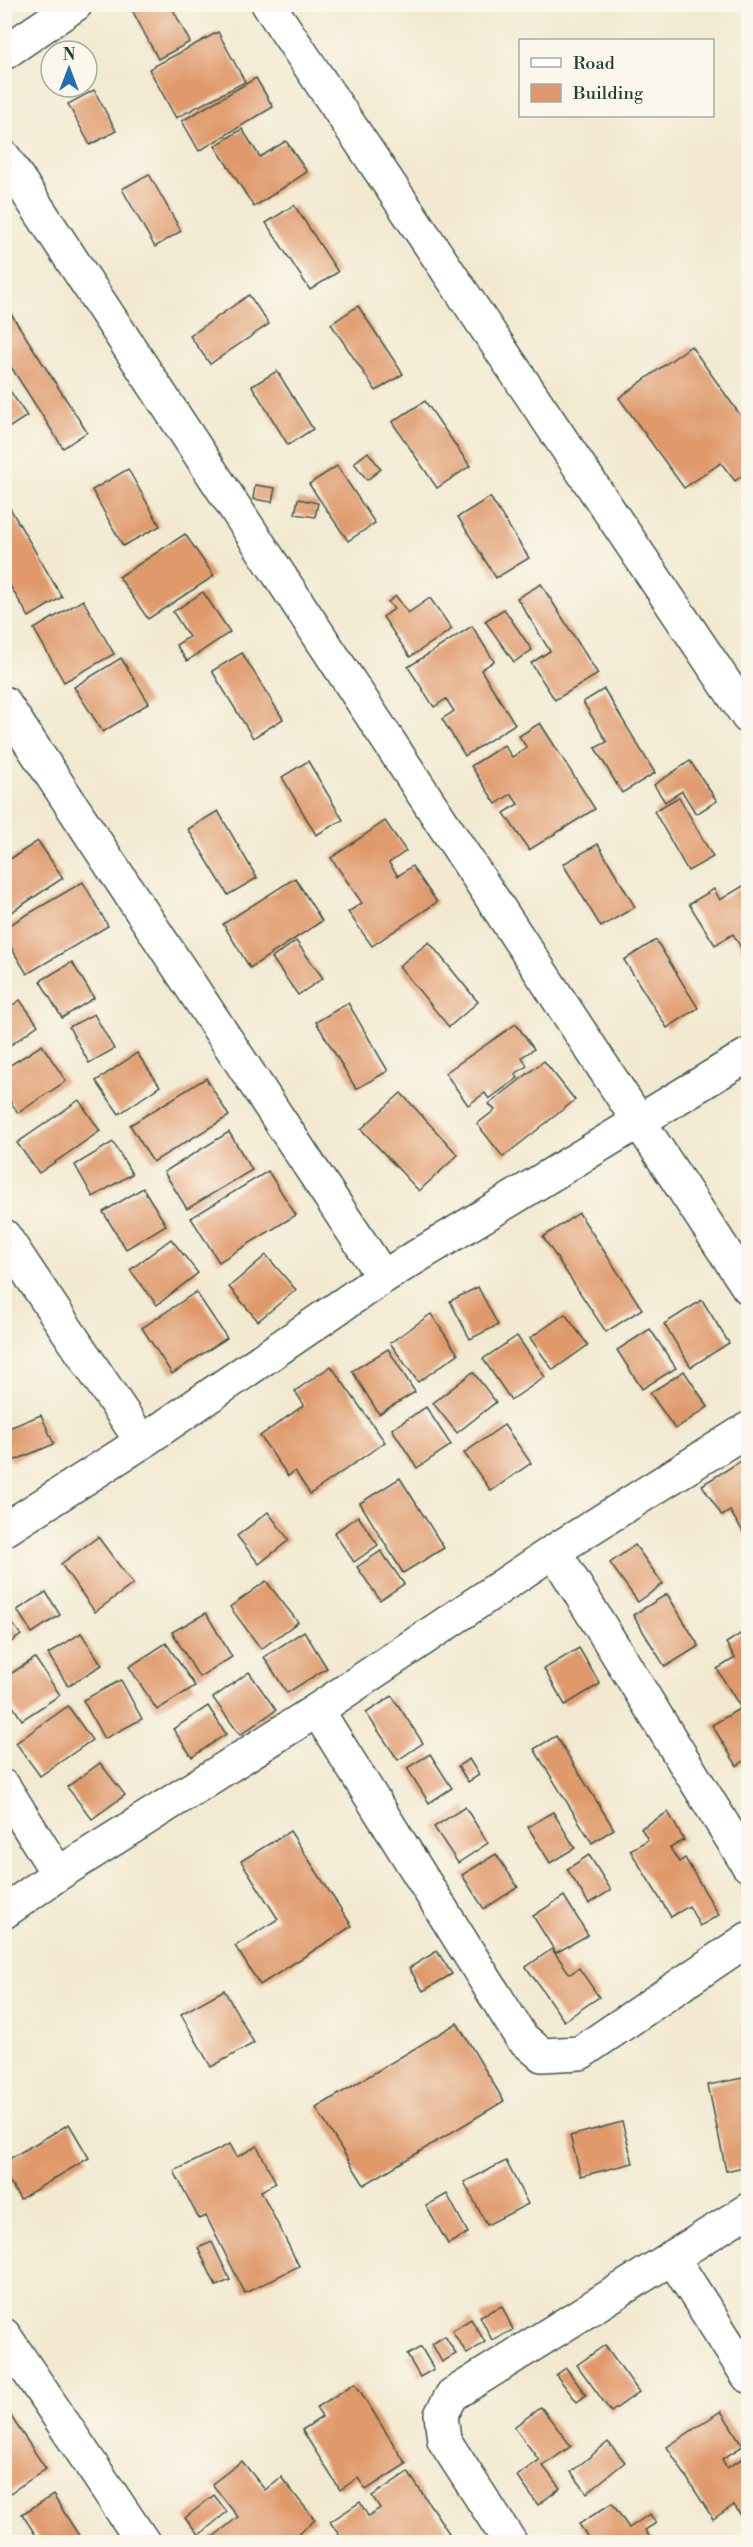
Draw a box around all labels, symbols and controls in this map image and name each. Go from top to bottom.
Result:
north arrow [39,39,99,99]
legend [519,39,714,117]
text: N [63,45,76,65]
text: Road [573,52,616,75]
text: Building [572,82,644,105]

